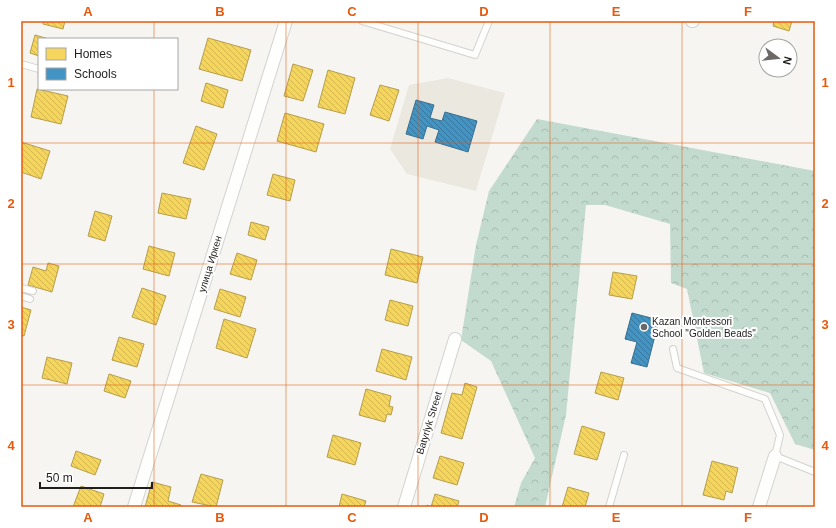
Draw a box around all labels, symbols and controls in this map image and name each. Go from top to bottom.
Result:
text: A [83,4,93,19]
text: B [215,4,225,19]
text: C [347,4,357,19]
text: D [479,4,489,19]
text: E [612,4,621,19]
text: F [744,4,752,19]
legend [38,38,178,90]
north arrow [758,38,798,78]
text: Homes [74,47,112,61]
text: N [781,55,794,66]
text: Schools [74,67,117,81]
text: 1 [7,75,15,90]
text: 1 [821,75,829,90]
text: 2 [7,196,15,211]
text: 2 [821,196,829,211]
street label: улица Иркен [196,234,224,294]
place label: Kazan Montessori School "Golden Beads" [652,316,756,339]
text: 3 [7,317,15,332]
text: 3 [821,317,829,332]
marker: Kazan Montessori School "Golden Beads" [639,322,649,332]
street label: Batyrlyk Street [414,390,444,456]
text: 4 [7,438,15,453]
text: 4 [821,438,829,453]
scale bar [40,464,152,490]
text: 50 m [46,471,73,485]
text: A [83,510,93,525]
text: B [215,510,225,525]
text: C [347,510,357,525]
text: D [479,510,489,525]
text: E [612,510,621,525]
text: F [744,510,752,525]

